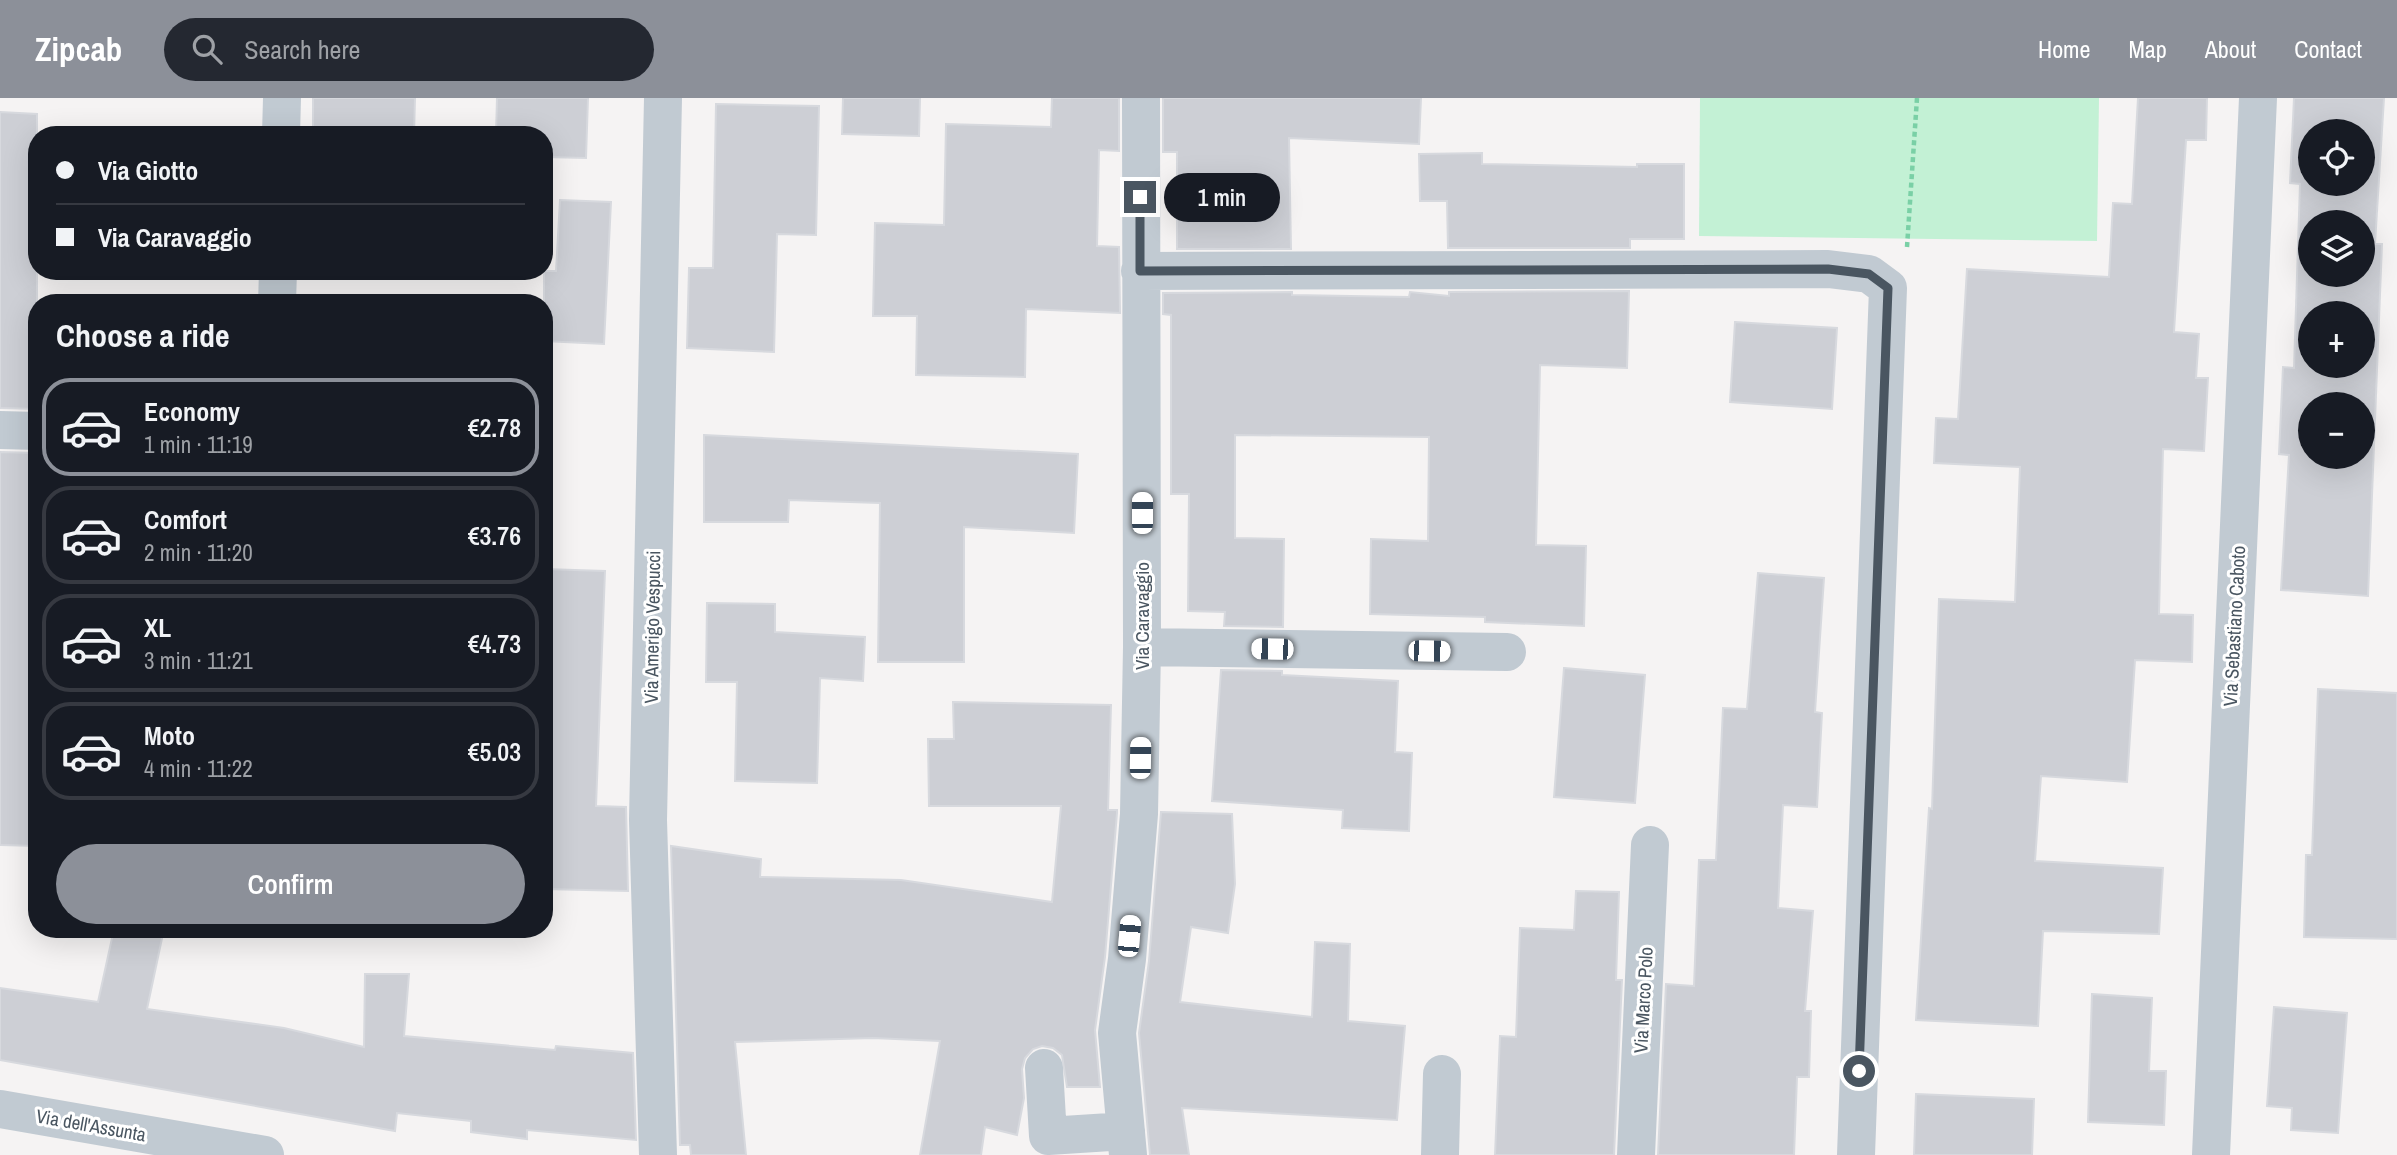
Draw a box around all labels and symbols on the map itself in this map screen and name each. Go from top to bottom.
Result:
callout: 1 min [1164,172,1280,222]
route end [1124,181,1156,213]
car [1132,492,1153,534]
street label: Via Sebastiano Caboto [2217,545,2251,707]
street label: Via Amerigo Vespucci [638,550,666,704]
street label: Via Caravaggio [1129,562,1155,670]
car [1251,638,1294,660]
car [1408,640,1451,662]
car [1130,737,1151,779]
car [1117,914,1142,958]
street label: Via Marco Polo [1627,946,1659,1054]
route start [1843,1055,1875,1087]
street label: Via dell'Assunta [34,1103,148,1147]

